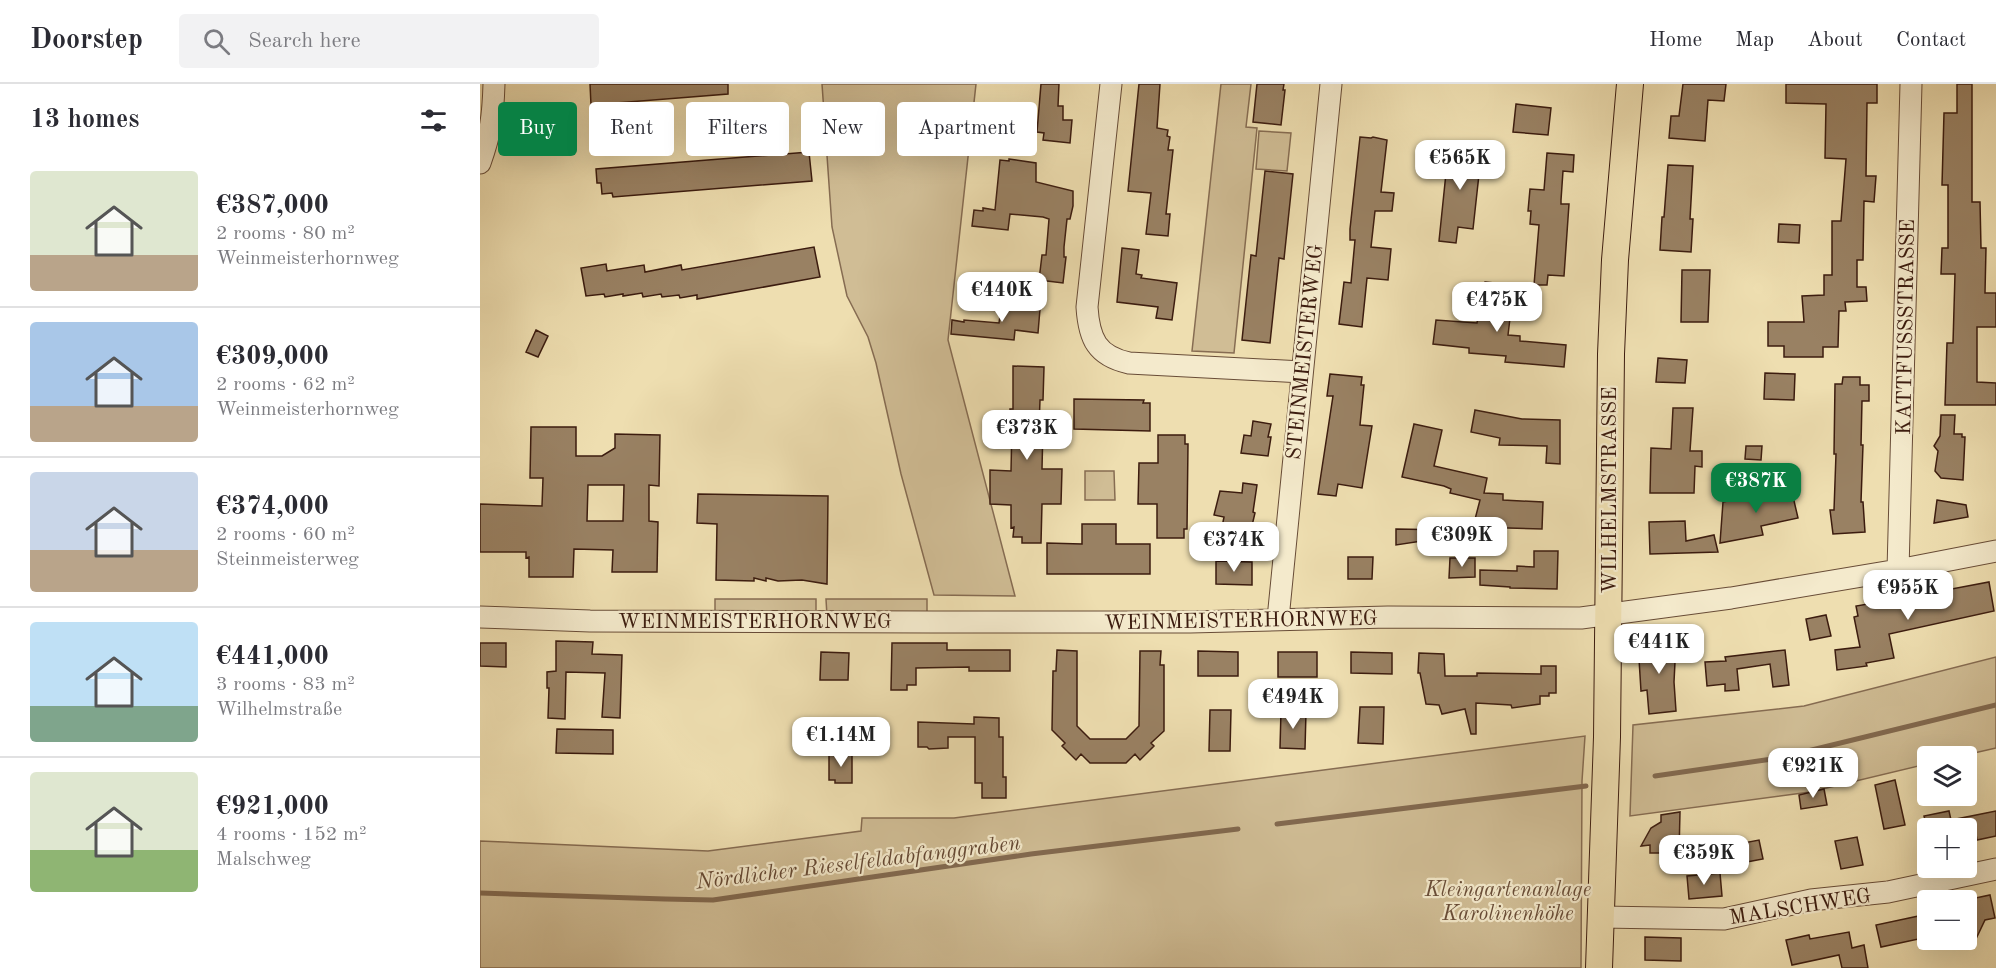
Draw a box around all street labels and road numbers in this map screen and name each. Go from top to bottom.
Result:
street label: KATTFUSSSTRASSE [1894,219,1919,435]
street label: STEINMEISTERWEG [1284,243,1327,461]
street label: WILHELMSTRASSE [1600,386,1621,594]
street label: WEINMEISTERHORNWEG [1104,609,1378,634]
street label: WEINMEISTERHORNWEG [618,612,892,633]
street label: MALSCHWEG [1728,886,1873,929]

